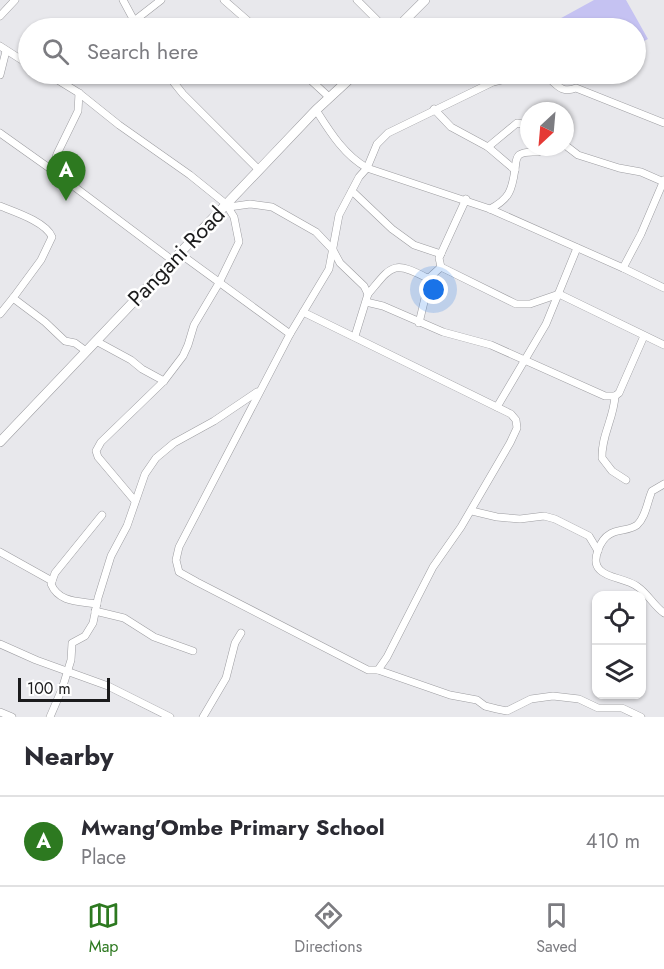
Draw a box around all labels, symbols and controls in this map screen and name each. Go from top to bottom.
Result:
search box [18,18,646,84]
icon: search [39,35,72,68]
text: Search here [87,35,198,67]
north arrow [520,102,574,156]
pin: A [46,152,86,201]
street label: Pangani Road [120,199,232,313]
your location [419,275,448,304]
map controls [592,591,646,699]
button: locate [592,591,646,645]
button: layers [592,645,646,699]
scale bar [18,675,110,702]
text: 100 m [27,677,71,700]
text: Nearby [24,737,113,775]
text: Mwang'Ombe Primary School [81,811,385,843]
text: A [36,827,51,856]
text: 410 m [586,827,640,856]
text: Place [81,843,126,872]
tab: Map [87,899,120,958]
tab: Directions [294,899,362,958]
tab: Saved [536,899,577,958]

